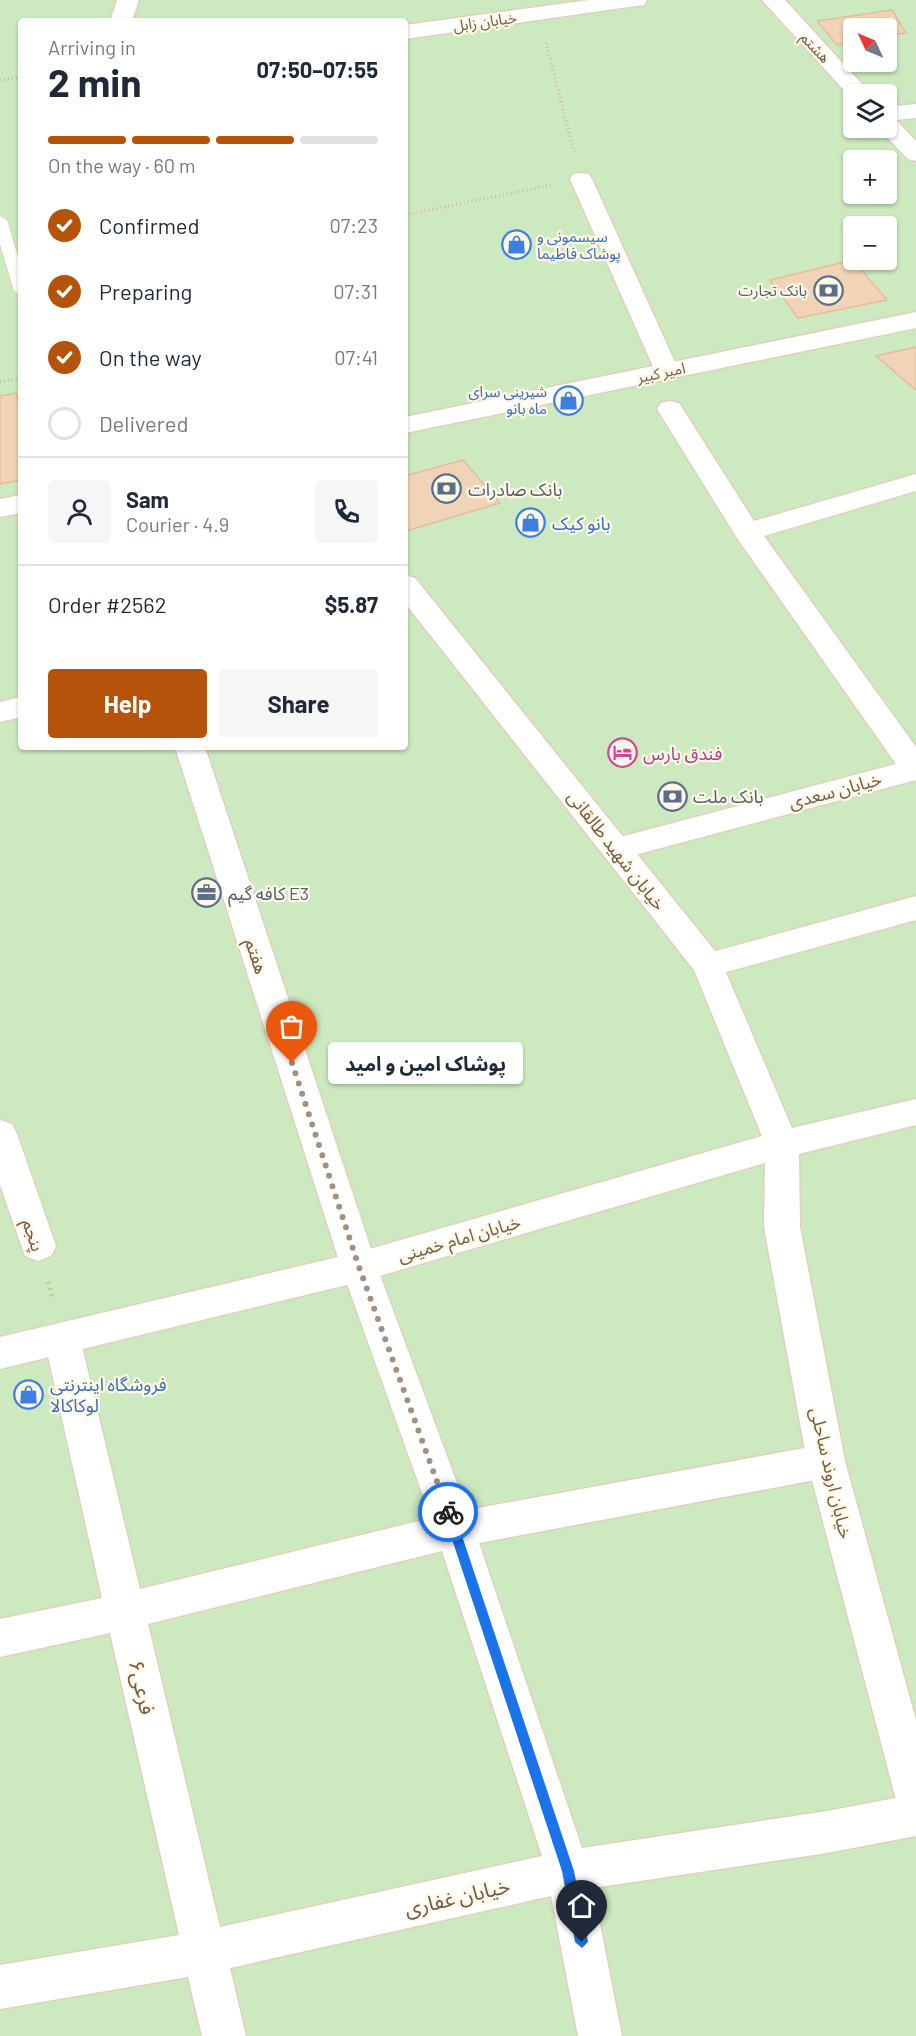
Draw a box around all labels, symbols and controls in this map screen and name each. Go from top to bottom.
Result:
street label: خیابان زابل [452,8,518,35]
north arrow [843,18,897,72]
map controls [843,18,897,270]
street label: هشتم [795,28,835,68]
text: Arriving in [48,35,136,59]
text: 07:50–07:55 [256,56,378,82]
text: 2 min [48,58,141,105]
button: layers [843,84,897,138]
button: + [843,150,897,204]
text: On the way · 60 m [48,153,196,177]
icon: check [48,209,81,242]
text: Confirmed [99,212,199,238]
text: 07:23 [330,213,378,237]
button: − [843,216,897,270]
place label: سیسمونی و پوشاک فاطیما [537,227,621,264]
shop icon: سیسمونی و پوشاک فاطیما [500,229,532,261]
bank icon: بانک تجارت [812,274,844,306]
icon: check [48,275,81,308]
text: Preparing [99,278,192,304]
text: 07:31 [333,279,378,303]
place label: بانک تجارت [738,281,807,300]
icon: check [48,341,81,374]
text: On the way [99,344,202,370]
text: 07:41 [334,345,378,369]
street label: امیر کبیر [634,358,687,387]
place label: شیرینی سرای ماه بانو [468,382,547,418]
shop icon: شیرینی سرای ماه بانو [552,384,584,416]
text: Delivered [99,410,188,436]
bank icon: بانک صادرات [431,473,463,505]
place label: بانک صادرات [468,478,562,501]
button: person [48,480,111,543]
button: phone [315,480,378,543]
text: Sam [126,486,169,512]
shop icon: بانو کیک [515,507,547,539]
text: Courier · 4.9 [126,512,229,536]
place label: بانو کیک [552,512,611,535]
text: Order #2562 [48,591,166,617]
text: $5.87 [325,591,378,617]
button: Help [48,669,207,738]
button: Share [219,669,378,738]
hotel icon: فندق بارس [606,737,638,769]
place label: فندق بارس [643,742,722,765]
street label: خیابان سعدی [786,767,884,814]
bank icon: بانک ملت [656,780,688,812]
place label: بانک ملت [693,785,764,807]
street label: خیابان شهيد طالقانی [563,786,671,915]
office icon: کافه گیم E3 [191,877,223,909]
place label: کافه گیم E3 [228,882,309,907]
street label: هفتم [238,935,273,977]
pin [266,1001,317,1063]
icon: bag [275,1010,308,1043]
callout: پوشاک‌ امین و امید [328,1042,523,1084]
text: پوشاک‌ امین و امید [345,1051,506,1075]
street label: خیابان امام خمینی [395,1210,524,1270]
street label: پنجم [16,1216,50,1255]
place label: فروشگاه اینترنتی لوکاکالا [50,1373,167,1417]
shop icon: فروشگاه اینترنتی لوکاکالا [13,1378,45,1410]
street label: خیابان اروند ساحلی [805,1405,858,1541]
courier [418,1482,478,1542]
icon: bike [432,1496,465,1529]
street label: فرعی۶ [124,1657,161,1717]
street label: خیابان غفاری [402,1872,512,1921]
pin [556,1880,607,1942]
icon: home [565,1889,598,1922]

